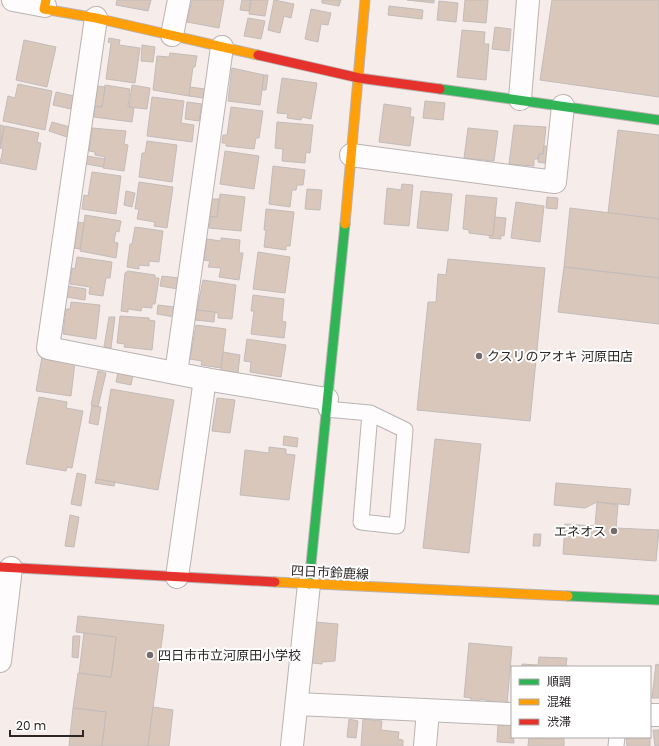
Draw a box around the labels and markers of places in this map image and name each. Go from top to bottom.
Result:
place label: クスリのアオキ 河原田店 [487,347,633,366]
marker: クスリのアオキ 河原田店 [474,351,484,361]
place label: エネオス [554,522,606,541]
marker: エネオス [609,526,619,536]
place label: 四日市市立河原田小学校 [158,646,301,665]
marker: 四日市市立河原田小学校 [145,650,155,660]

